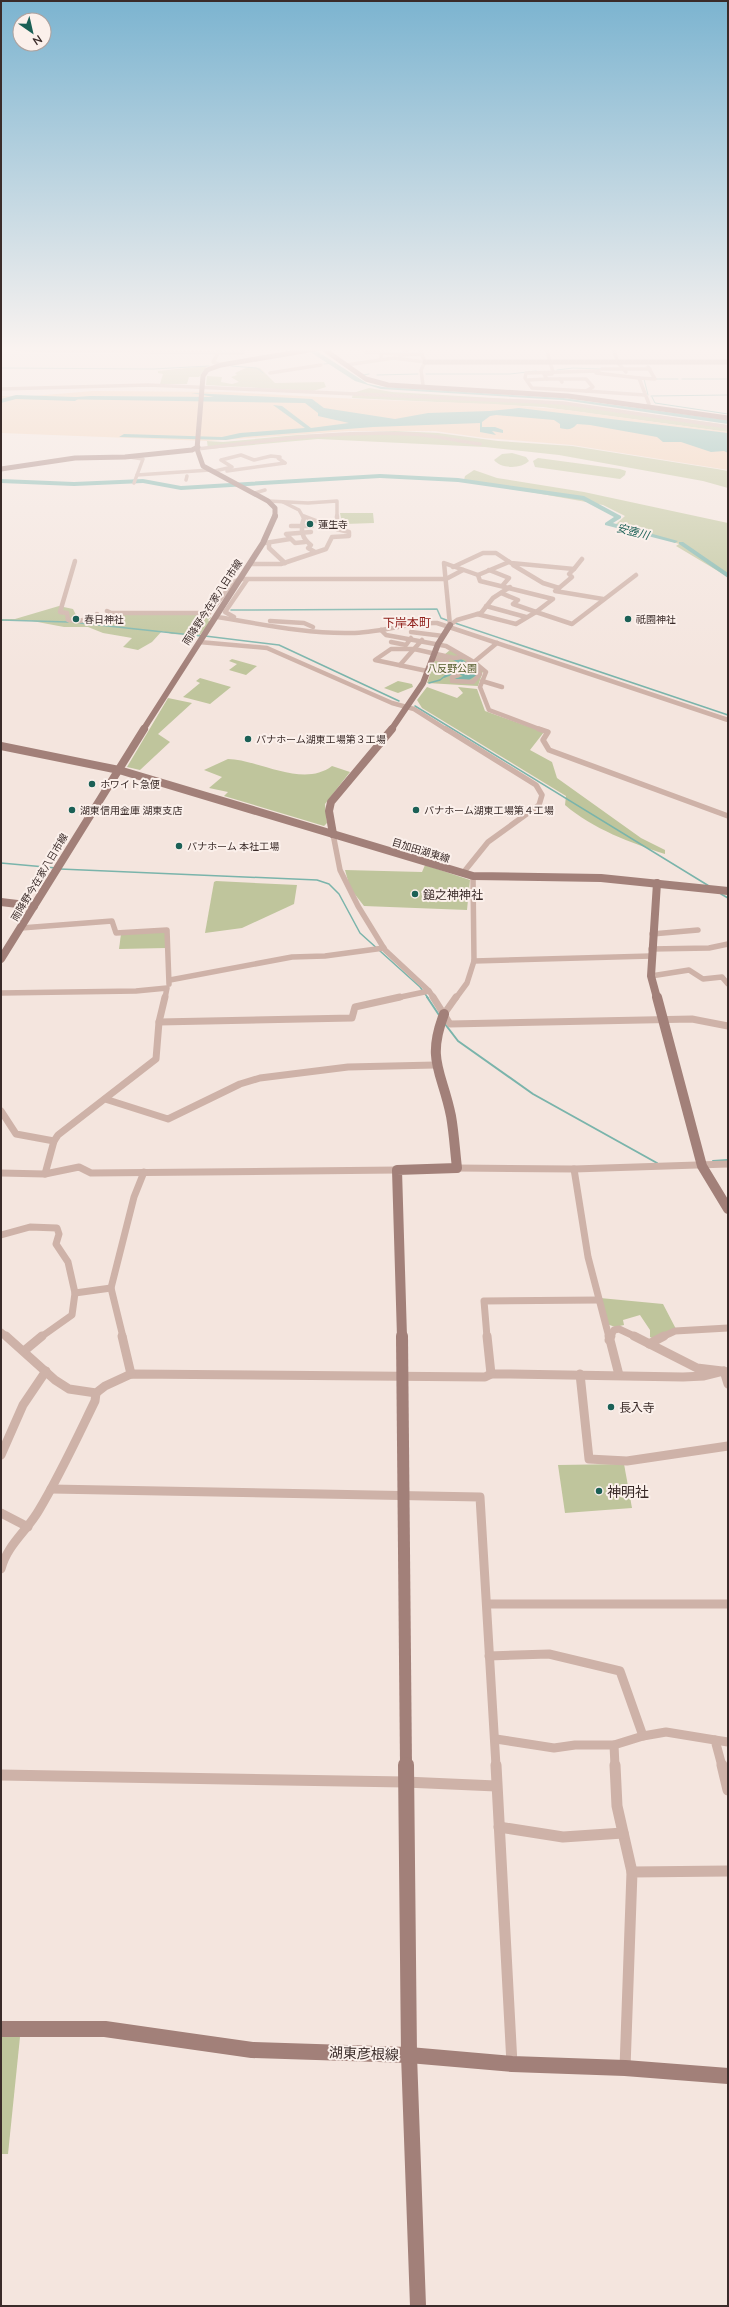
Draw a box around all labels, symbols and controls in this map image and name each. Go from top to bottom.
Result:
north arrow [12,12,52,52]
text: N [31,33,45,48]
place label: 蓮生寺 [318,518,348,530]
marker: 蓮生寺 [305,519,315,529]
water label: 安壺川 [615,521,652,542]
street label: 雨降野今在家八日市線 [180,557,244,647]
place label: 春日神社 [84,613,124,625]
place label: 祇園神社 [636,613,676,625]
marker: 春日神社 [71,614,81,624]
marker: 祇園神社 [623,614,633,624]
district label: 下岸本町 [383,615,431,630]
park label: 八反野公園 [427,662,477,674]
place label: パナホーム湖東工場第３工場 [256,733,386,745]
marker: パナホーム湖東工場第３工場 [243,734,253,744]
place label: ホワイト急便 [100,778,160,790]
marker: ホワイト急便 [87,779,97,789]
place label: 湖東信用金庫 湖東支店 [80,804,183,816]
place label: パナホーム湖東工場第４工場 [424,804,554,816]
marker: 湖東信用金庫 湖東支店 [67,805,77,815]
marker: パナホーム湖東工場第４工場 [411,805,421,815]
street label: 雨降野今在家八日市線 [8,831,70,923]
street label: 目加田湖東線 [391,835,451,865]
place label: パナホーム 本社工場 [187,840,279,852]
marker: パナホーム 本社工場 [174,841,184,851]
place label: 鎚之神神社 [423,887,483,902]
marker: 鎚之神神社 [410,889,420,899]
place label: 長入寺 [619,1400,655,1415]
marker: 長入寺 [606,1402,616,1412]
place label: 神明社 [607,1483,649,1500]
marker: 神明社 [594,1486,604,1496]
street label: 湖東彦根線 [329,2043,399,2063]

